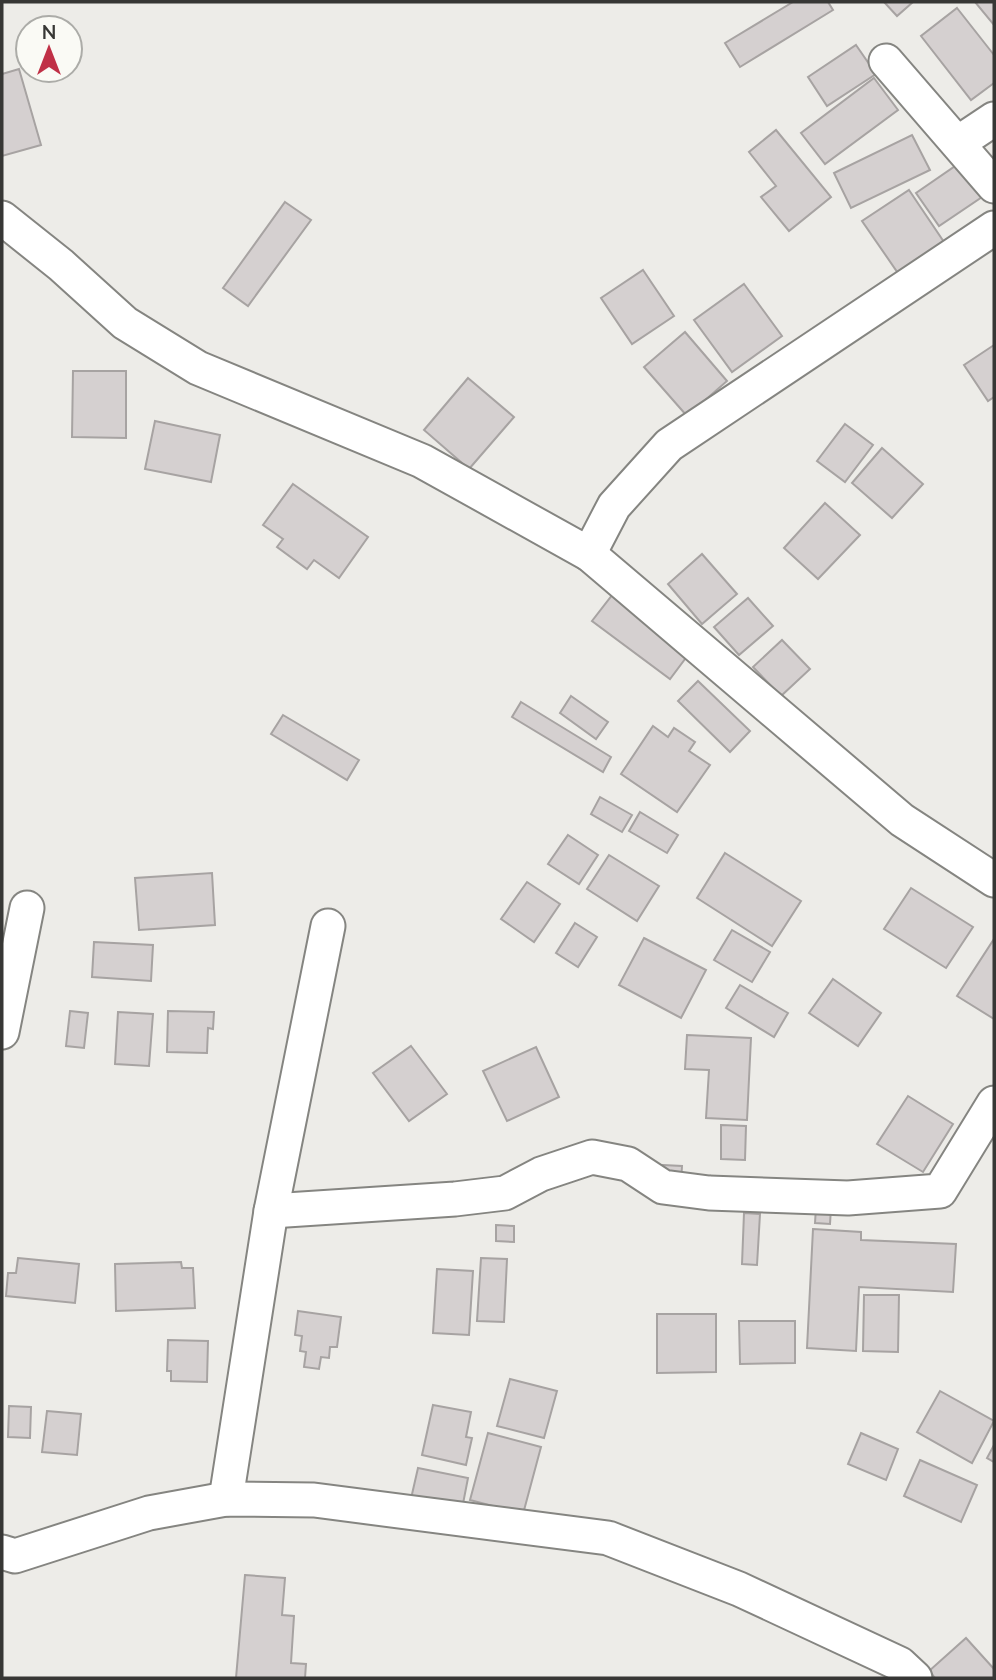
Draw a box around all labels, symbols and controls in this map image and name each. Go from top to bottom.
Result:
north arrow [14,14,84,84]
text: N [42,20,56,43]

